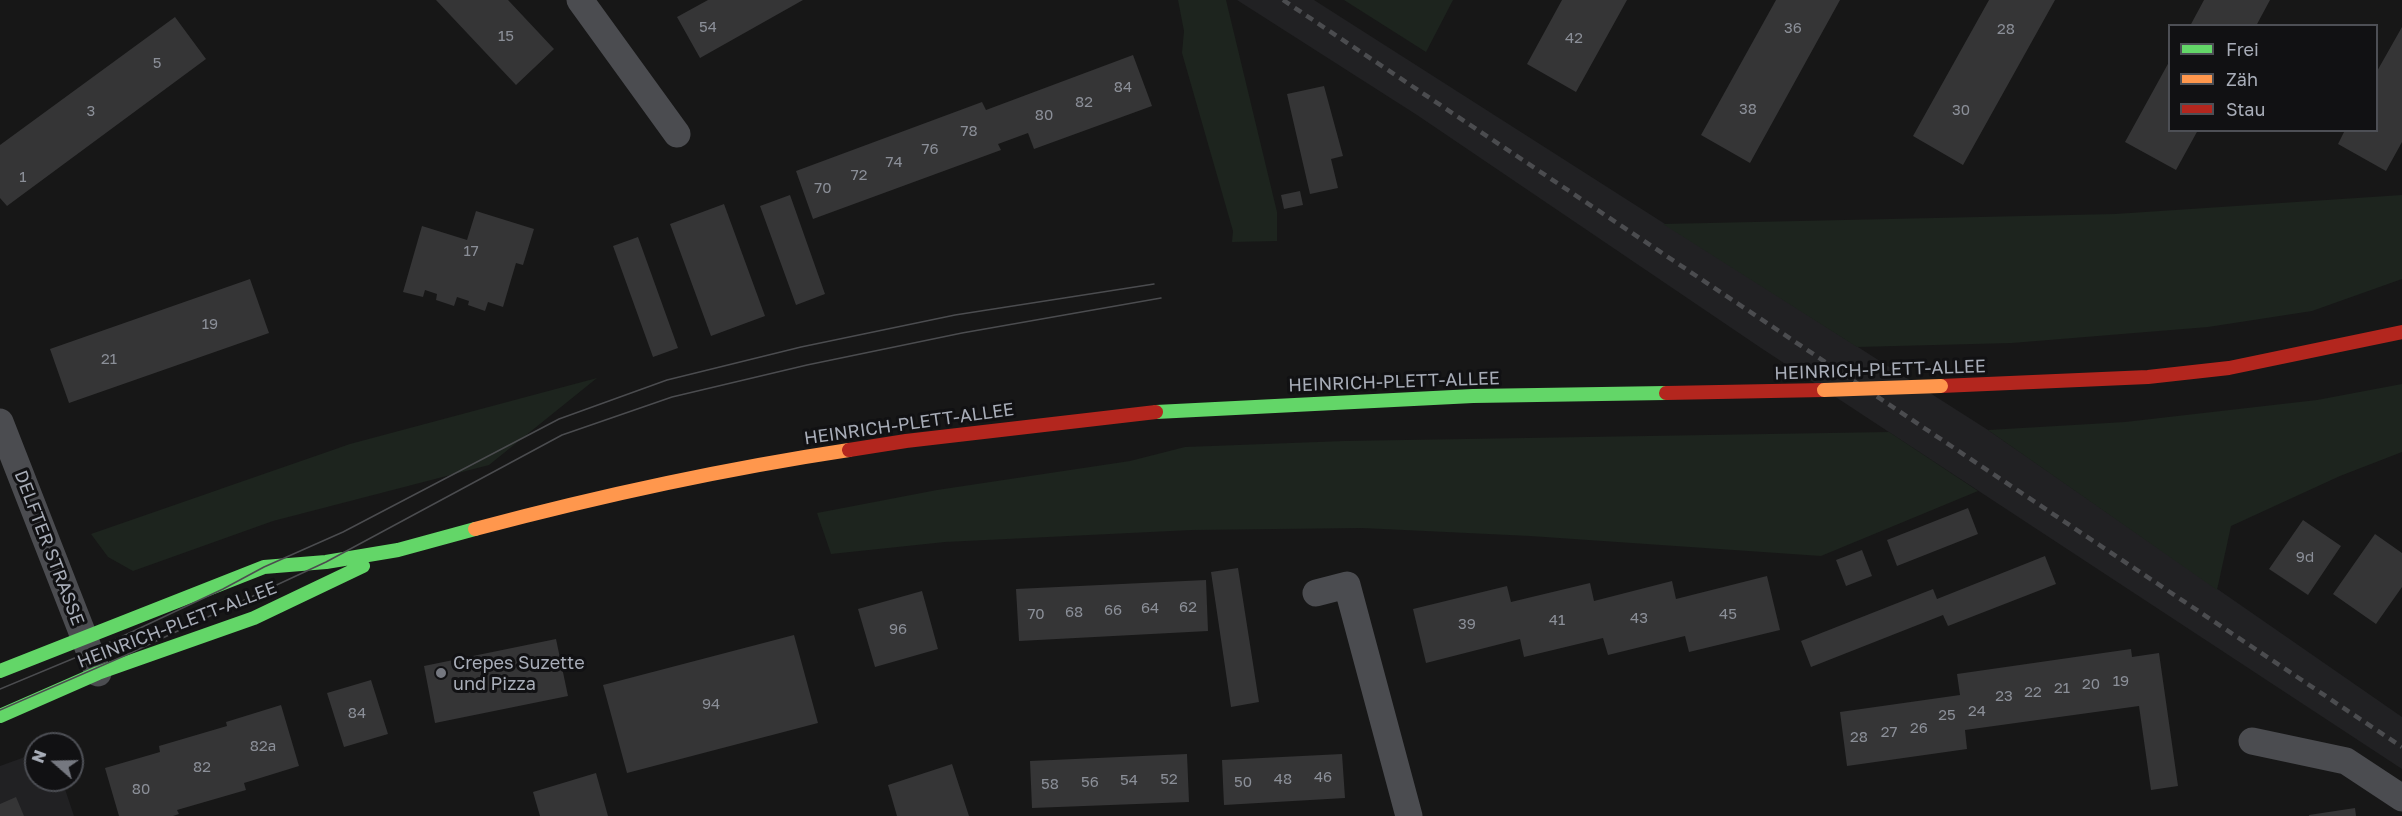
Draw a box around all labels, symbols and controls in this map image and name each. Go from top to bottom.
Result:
house number: 54 [699,18,717,36]
house number: 36 [1784,19,1802,37]
house number: 28 [1997,20,2015,38]
legend [2168,24,2378,132]
house number: 15 [498,27,514,45]
house number: 42 [1565,29,1583,47]
text: Frei [2226,38,2259,60]
house number: 5 [153,54,161,72]
text: Zäh [2226,68,2258,90]
house number: 84 [1114,78,1132,96]
house number: 82 [1075,93,1093,111]
text: Stau [2226,98,2265,120]
house number: 38 [1739,100,1757,118]
house number: 30 [1952,101,1970,119]
house number: 3 [87,102,95,120]
house number: 80 [1035,106,1053,124]
house number: 78 [960,122,978,140]
house number: 76 [921,140,939,158]
house number: 74 [885,153,903,171]
house number: 72 [851,166,867,184]
house number: 1 [19,168,27,186]
house number: 70 [814,179,832,197]
house number: 17 [463,242,479,260]
house number: 19 [202,315,218,333]
house number: 21 [101,350,117,368]
street label: HEINRICH-PLETT-ALLEE [1774,356,1986,384]
street label: HEINRICH-PLETT-ALLEE [1288,368,1500,396]
street label: HEINRICH-PLETT-ALLEE [803,399,1015,449]
street label: DELFTER STRASSE [9,467,89,629]
house number: 9d [2296,548,2314,566]
street label: HEINRICH-PLETT-ALLEE [74,577,280,673]
house number: 62 [1179,598,1197,616]
house number: 64 [1141,599,1159,617]
house number: 66 [1104,601,1122,619]
house number: 68 [1065,603,1083,621]
house number: 70 [1027,605,1045,623]
house number: 45 [1719,605,1737,623]
house number: 43 [1630,609,1648,627]
house number: 41 [1549,611,1565,629]
house number: 39 [1458,615,1476,633]
house number: 96 [889,620,907,638]
place label: Crepes Suzette und Pizza [453,652,585,694]
marker: Crepes Suzette und Pizza [434,666,448,680]
house number: 19 [2113,672,2129,690]
house number: 20 [2082,675,2100,693]
house number: 21 [2054,679,2070,697]
house number: 22 [2024,683,2042,701]
house number: 23 [1995,687,2013,705]
house number: 94 [702,695,720,713]
house number: 24 [1968,702,1986,720]
house number: 84 [348,704,366,722]
house number: 25 [1938,706,1956,724]
house number: 26 [1910,719,1928,737]
house number: 27 [1881,723,1897,741]
house number: 28 [1850,728,1868,746]
north arrow [24,732,84,792]
house number: 82a [250,737,276,755]
text: N [27,747,50,766]
house number: 82 [193,758,211,776]
house number: 46 [1314,768,1332,786]
house number: 52 [1160,770,1178,788]
house number: 48 [1274,770,1292,788]
house number: 54 [1120,771,1138,789]
house number: 56 [1081,773,1099,791]
house number: 50 [1234,773,1252,791]
house number: 58 [1041,775,1059,793]
house number: 80 [132,780,150,798]

